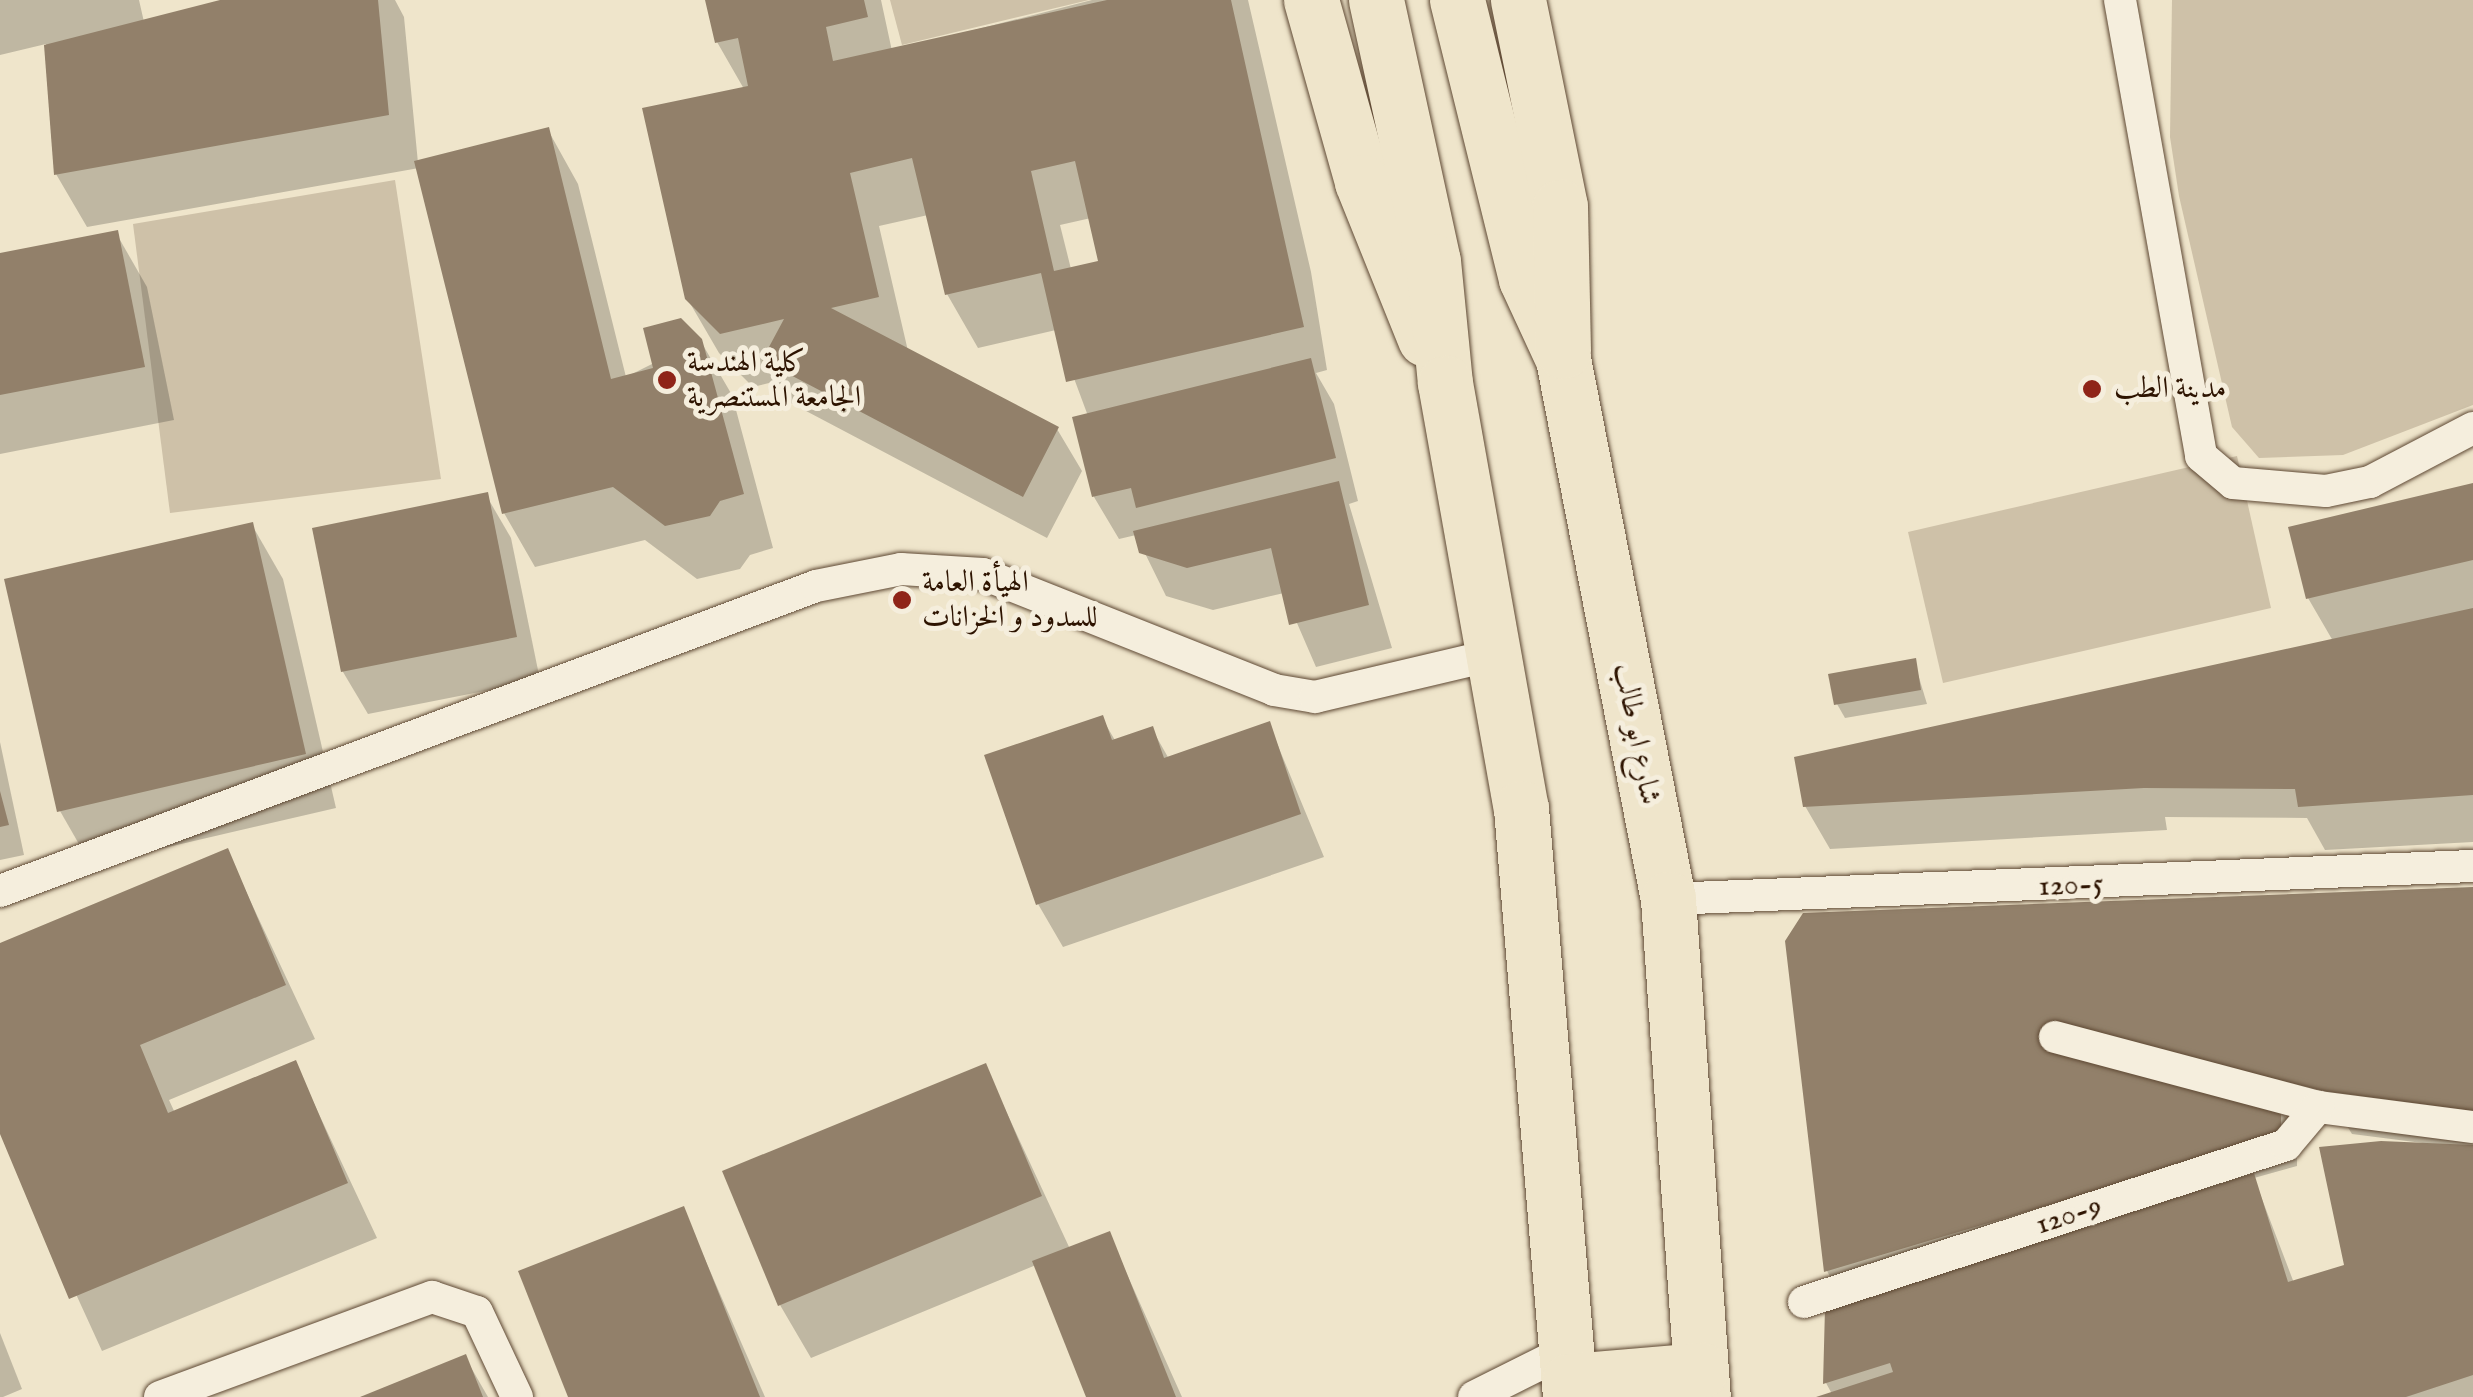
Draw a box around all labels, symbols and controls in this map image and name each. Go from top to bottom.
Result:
place label: كلية الهندسة الجامعة المستنصرية [687,345,861,416]
marker: كلية الهندسة الجامعة المستنصرية [656,369,678,391]
place label: مدينة الطب [2114,371,2226,407]
marker: مدينة الطب [2079,376,2105,402]
place label: الهيأة العامة للسدود و الخزانات [922,565,1098,636]
marker: الهيأة العامة للسدود و الخزانات [891,589,913,611]
street label: شارع ابو طالب [1605,660,1667,808]
street label: 120-5 [2038,867,2104,905]
street label: 120-9 [2032,1189,2106,1243]

